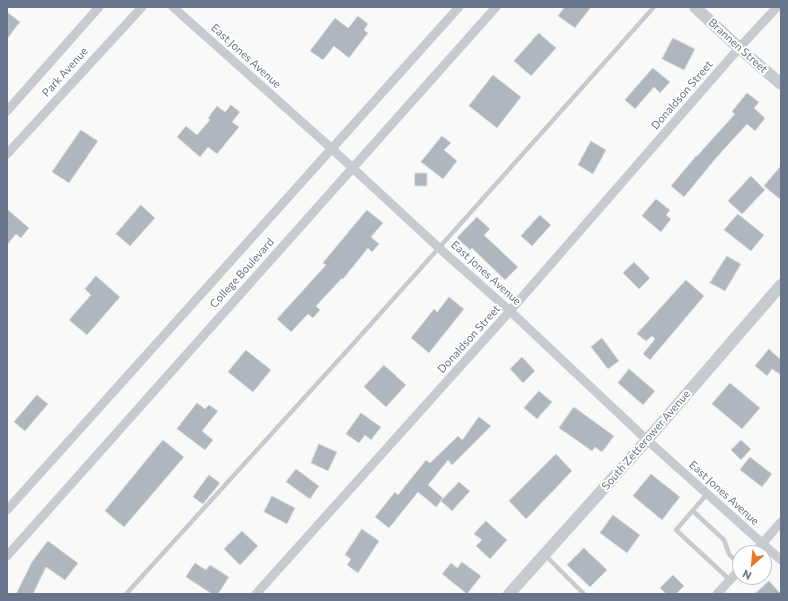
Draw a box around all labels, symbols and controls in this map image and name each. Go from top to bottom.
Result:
street label: Brannen Street [706,16,770,76]
street label: East Jones Avenue [208,21,284,91]
street label: Park Avenue [39,45,91,99]
street label: Donaldson Street [648,58,716,132]
street label: College Boulevard [207,235,277,311]
street label: East Jones Avenue [448,238,524,308]
street label: Donaldson Street [435,302,503,376]
street label: South Zetterower Avenue [599,387,693,493]
street label: East Jones Avenue [686,458,762,528]
north arrow [732,545,772,585]
text: N [740,568,753,583]

